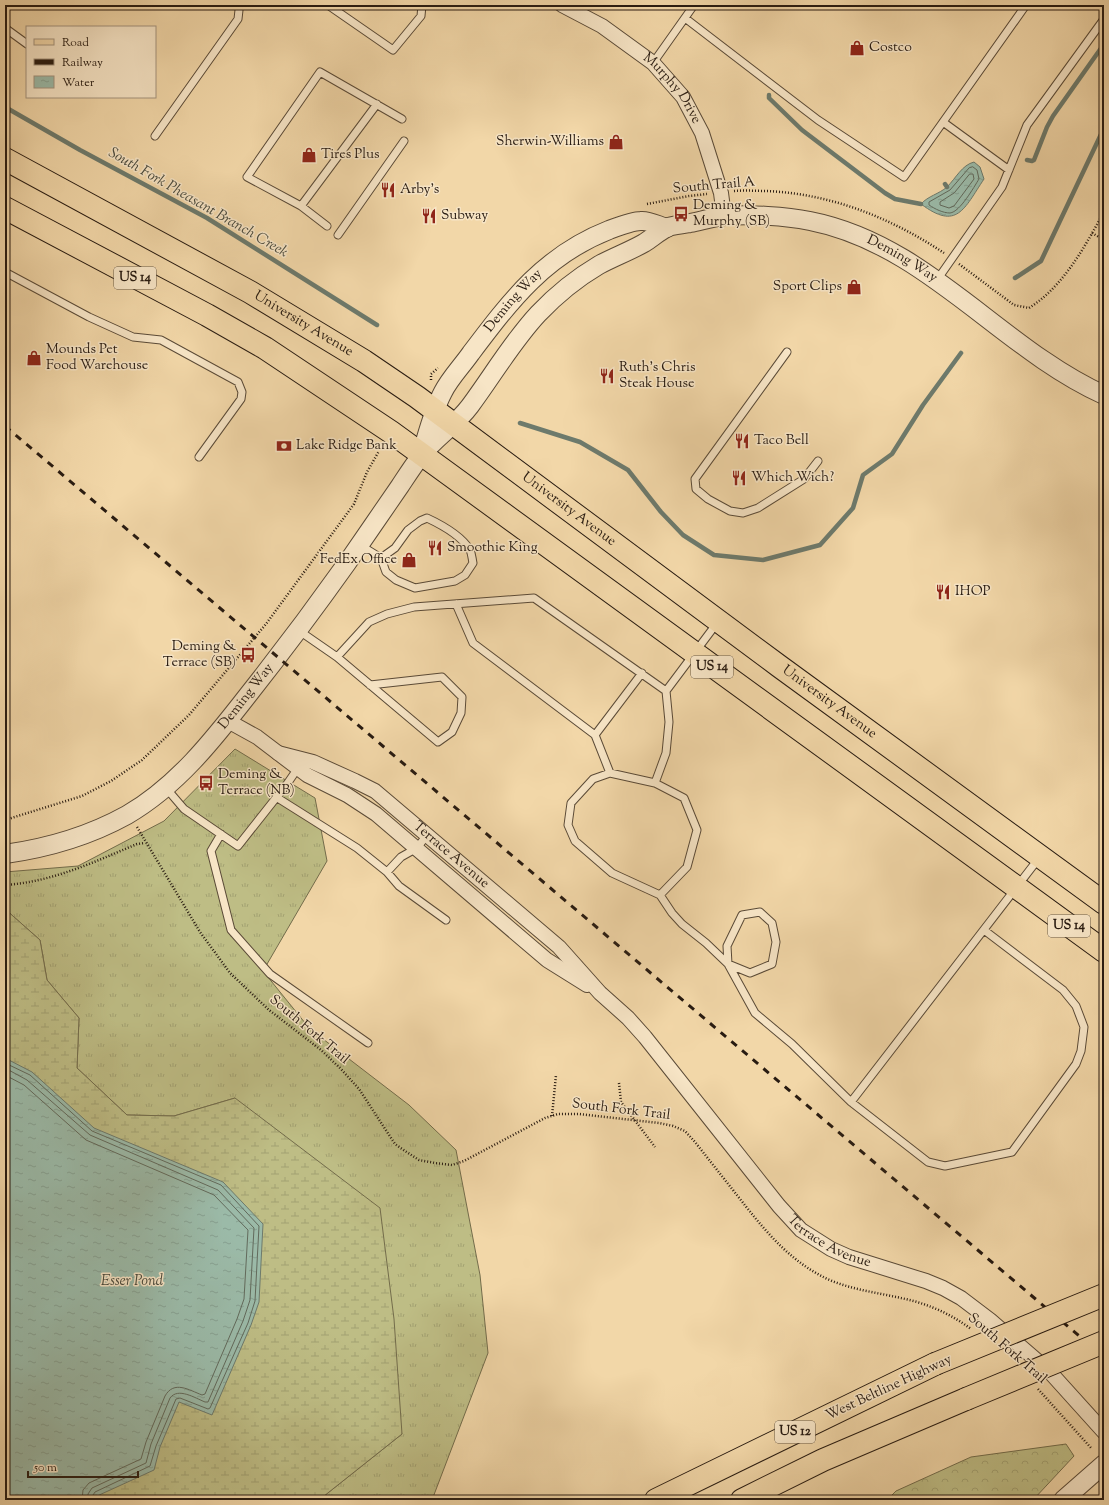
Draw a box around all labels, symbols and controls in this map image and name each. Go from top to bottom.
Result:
legend [26,26,156,98]
text: Road [62,34,89,52]
place label: Costco [869,38,912,58]
shop icon: Costco [848,39,866,57]
street label: Murphy Drive [638,49,705,127]
text: Railway [62,54,103,72]
text: Water [62,74,95,92]
place label: Sherwin-Williams [496,132,604,152]
shop icon: Sherwin-Williams [607,133,625,151]
water label: South Fork Pheasant Branch Creek [104,143,292,263]
place label: Tires Plus [321,145,380,165]
shop icon: Tires Plus [300,146,318,164]
street label: South Trail A [672,172,757,200]
place label: Arby's [400,180,439,200]
restaurant icon: Arby's [379,181,397,199]
place label: Deming & Murphy (SB) [693,196,770,232]
bus stop icon: Deming & Murphy (SB) [672,205,690,223]
place label: Subway [441,206,488,226]
restaurant icon: Subway [420,207,438,225]
street label: Deming Way [863,231,941,288]
street label: Deming Way [480,265,547,337]
road number: US 14 [114,267,156,289]
place label: Sport Clips [773,277,842,297]
shop icon: Sport Clips [845,278,863,296]
street label: University Avenue [250,286,357,362]
place label: Mounds Pet Food Warehouse [46,340,148,376]
shop icon: Mounds Pet Food Warehouse [25,349,43,367]
place label: Ruth's Chris Steak House [619,358,695,394]
restaurant icon: Ruth's Chris Steak House [598,367,616,385]
place label: Taco Bell [754,431,809,451]
restaurant icon: Taco Bell [733,432,751,450]
place label: Lake Ridge Bank [296,436,397,456]
bank icon: Lake Ridge Bank [275,437,293,455]
street label: University Avenue [517,468,620,551]
place label: Which Wich? [751,468,834,488]
restaurant icon: Which Wich? [730,469,748,487]
place label: Smoothie King [447,538,538,558]
restaurant icon: Smoothie King [426,539,444,557]
place label: FedEx Office [320,550,397,570]
shop icon: FedEx Office [400,551,418,569]
place label: IHOP [955,582,991,602]
restaurant icon: IHOP [934,583,952,601]
place label: Deming & Terrace (SB) [163,637,237,673]
bus stop icon: Deming & Terrace (SB) [239,646,257,664]
road number: US 14 [691,656,733,678]
street label: Deming Way [214,660,279,734]
street label: University Avenue [777,661,881,744]
place label: Deming & Terrace (NB) [218,765,294,801]
bus stop icon: Deming & Terrace (NB) [197,774,215,792]
street label: Terrace Avenue [408,817,493,893]
road number: US 14 [1048,915,1090,937]
street label: South Fork Trail [265,990,354,1070]
street label: South Fork Trail [571,1094,672,1126]
street label: Terrace Avenue [782,1211,873,1273]
water label: Esser Pond [101,1271,164,1292]
street label: South Fork Trail [963,1309,1051,1389]
street label: West Beltline Highway [823,1350,955,1426]
road number: US 12 [775,1421,815,1443]
scale bar [28,1453,138,1479]
text: 50 m [33,1459,57,1477]

